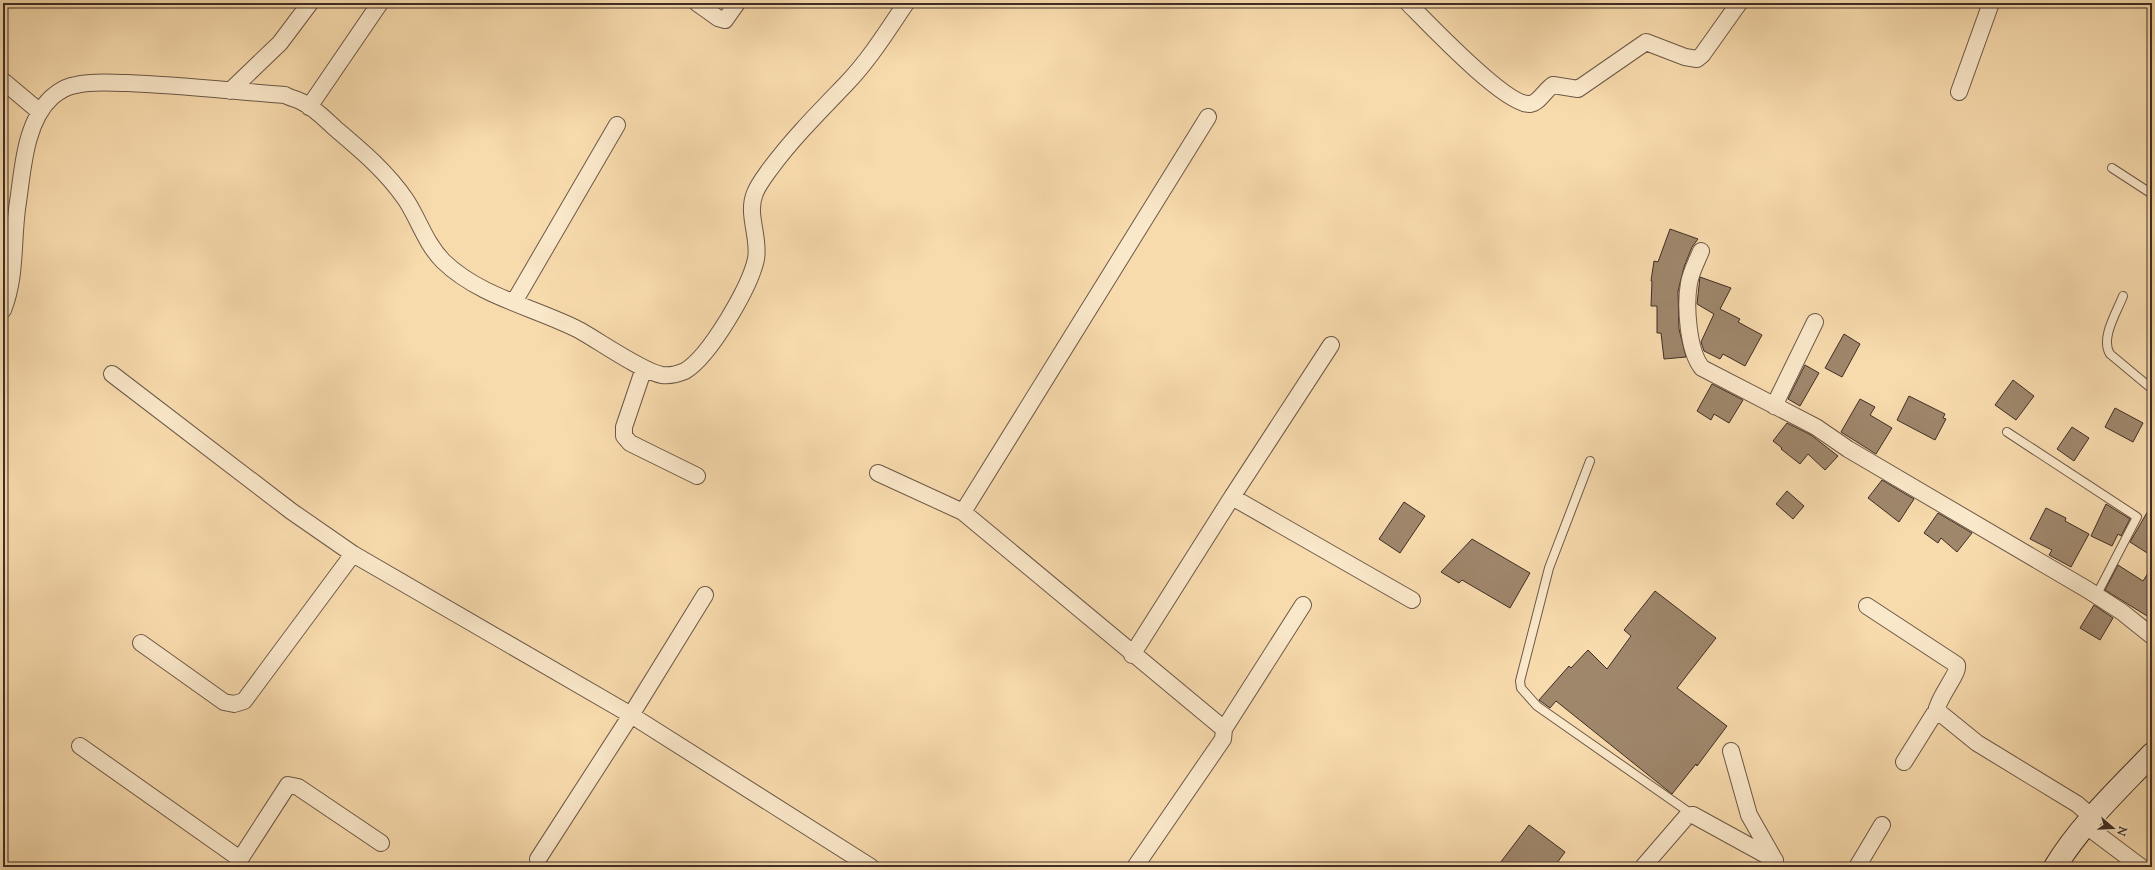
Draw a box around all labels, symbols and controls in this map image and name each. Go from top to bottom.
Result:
north arrow [2093,808,2133,848]
text: N [2112,823,2131,838]

